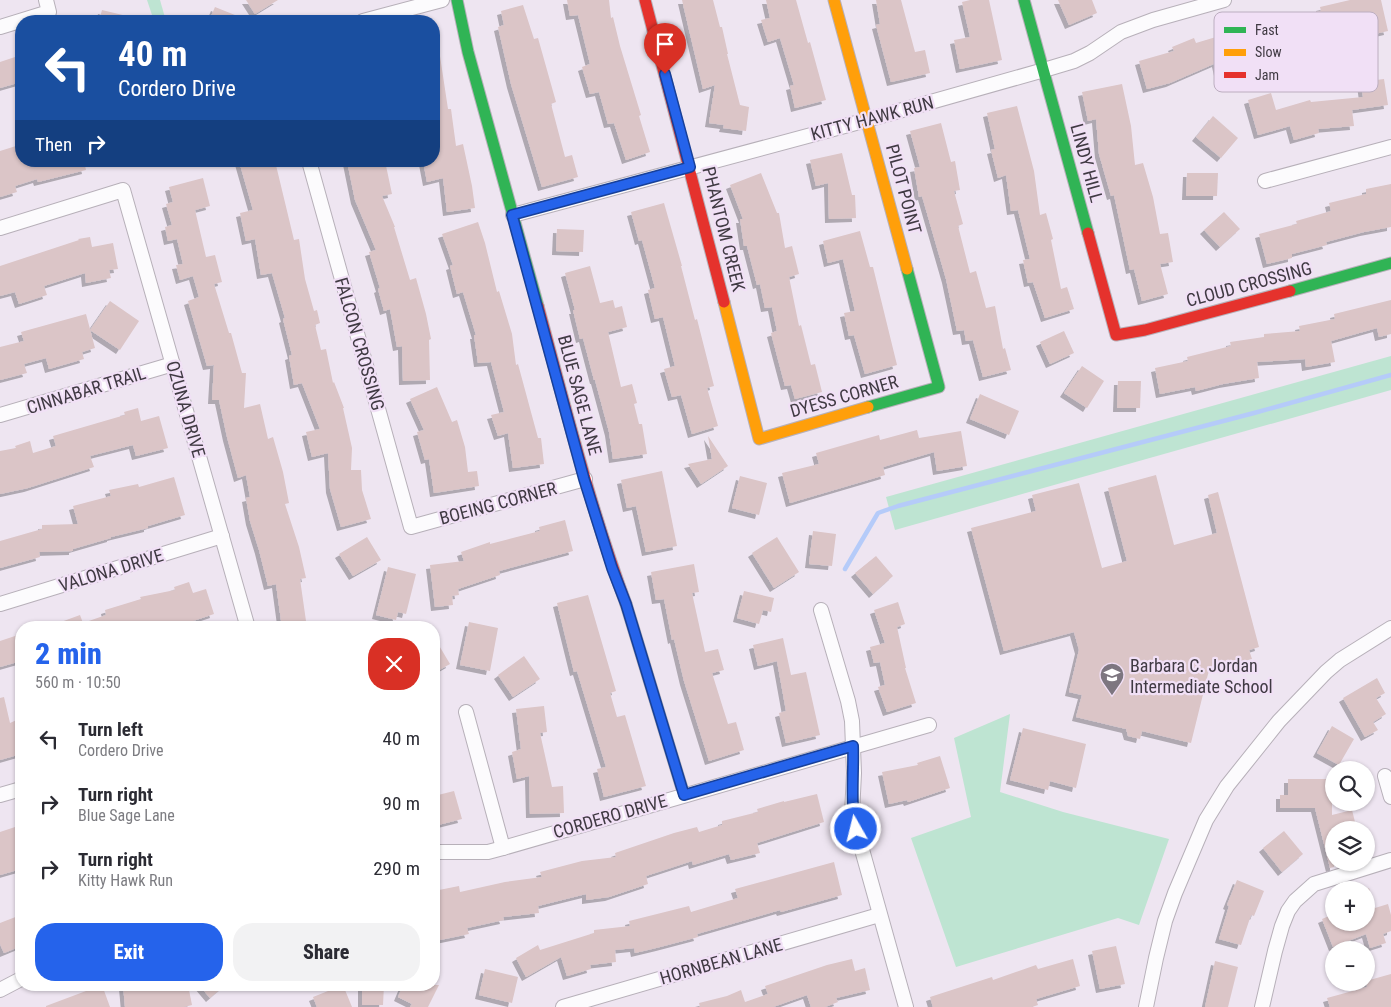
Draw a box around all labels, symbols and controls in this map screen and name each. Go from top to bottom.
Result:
legend [1214,12,1378,92]
text: Fast [1255,22,1279,38]
pin [644,23,686,74]
icon: arrive [651,30,679,58]
text: 40 m [118,34,187,75]
icon: left [35,35,100,100]
text: Slow [1255,44,1282,60]
text: Jam [1255,67,1279,83]
text: Cordero Drive [118,76,236,101]
street label: KITTY HAWK RUN [808,92,936,144]
street label: LINDY HILL [1066,121,1108,205]
icon: right [82,130,110,158]
text: Then [35,133,72,156]
street label: PILOT POINT [882,142,926,236]
street label: PHANTOM CREEK [698,164,750,294]
street label: CLOUD CROSSING [1184,257,1314,311]
street label: FALCON CROSSING [331,275,389,413]
street label: BLUE SAGE LANE [554,333,606,457]
street label: OZUNA DRIVE [162,358,210,460]
street label: CINNABAR TRAIL [24,362,149,418]
street label: DYESS CORNER [788,370,901,421]
street label: BOEING CORNER [437,477,559,529]
street label: VALONA DRIVE [56,544,166,596]
text: 2 min [35,636,102,671]
button: close [368,638,420,690]
place label: Barbara C. Jordan Intermediate School [1130,655,1273,697]
school or university icon: Barbara C. Jordan Intermediate School [1099,662,1125,696]
text: 560 m · 10:50 [35,673,121,692]
text: Turn left [78,718,143,741]
icon: left [35,725,63,753]
text: 40 m [383,727,420,750]
text: Cordero Drive [78,741,164,760]
map controls [1325,761,1375,991]
button: search [1325,761,1375,811]
text: Turn right [78,783,153,806]
icon: right [35,790,63,818]
street label: CORDERO DRIVE [551,790,669,842]
text: 90 m [383,792,420,815]
position arrow [829,802,881,854]
text: Blue Sage Lane [78,806,175,825]
button: layers [1325,821,1375,871]
text: Turn right [78,848,153,871]
icon: right [35,855,63,883]
text: 290 m [373,857,420,880]
text: Kitty Hawk Run [78,871,173,890]
button: + [1325,881,1375,931]
button: Exit [35,923,223,981]
button: Share [233,923,420,981]
street label: HORNBEAN LANE [657,933,785,989]
button: − [1325,941,1375,991]

